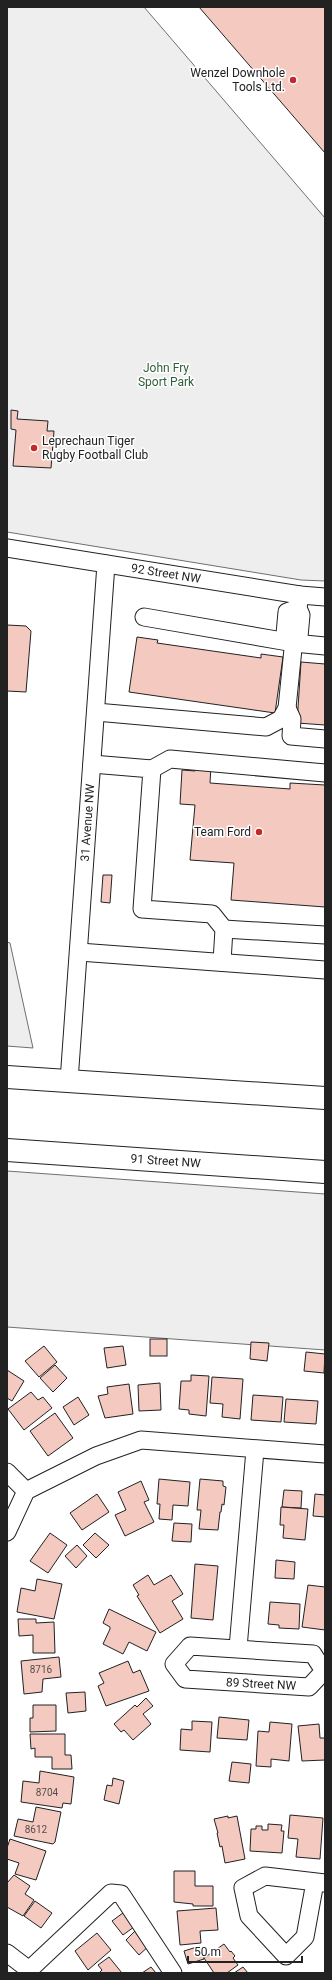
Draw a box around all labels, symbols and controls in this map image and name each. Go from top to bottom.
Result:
place label: Wenzel Downhole Tools Ltd. [190,66,285,94]
marker: Wenzel Downhole Tools Ltd. [288,75,298,85]
park label: John Fry Sport Park [138,361,195,389]
place label: Leprechaun Tiger Rugby Football Club [42,434,149,462]
marker: Leprechaun Tiger Rugby Football Club [29,443,39,453]
street label: 92 Street NW [130,561,202,586]
street label: 31 Avenue NW [78,783,97,862]
place label: Team Ford [194,825,251,839]
marker: Team Ford [254,827,264,837]
street label: 91 Street NW [130,1152,202,1170]
house number: 8716 [30,1664,53,1675]
street label: 89 Street NW [226,1675,297,1693]
house number: 8704 [36,1787,59,1798]
house number: 8612 [25,1824,48,1835]
scale bar [188,1938,302,1964]
text: 50 m [194,1945,221,1959]

